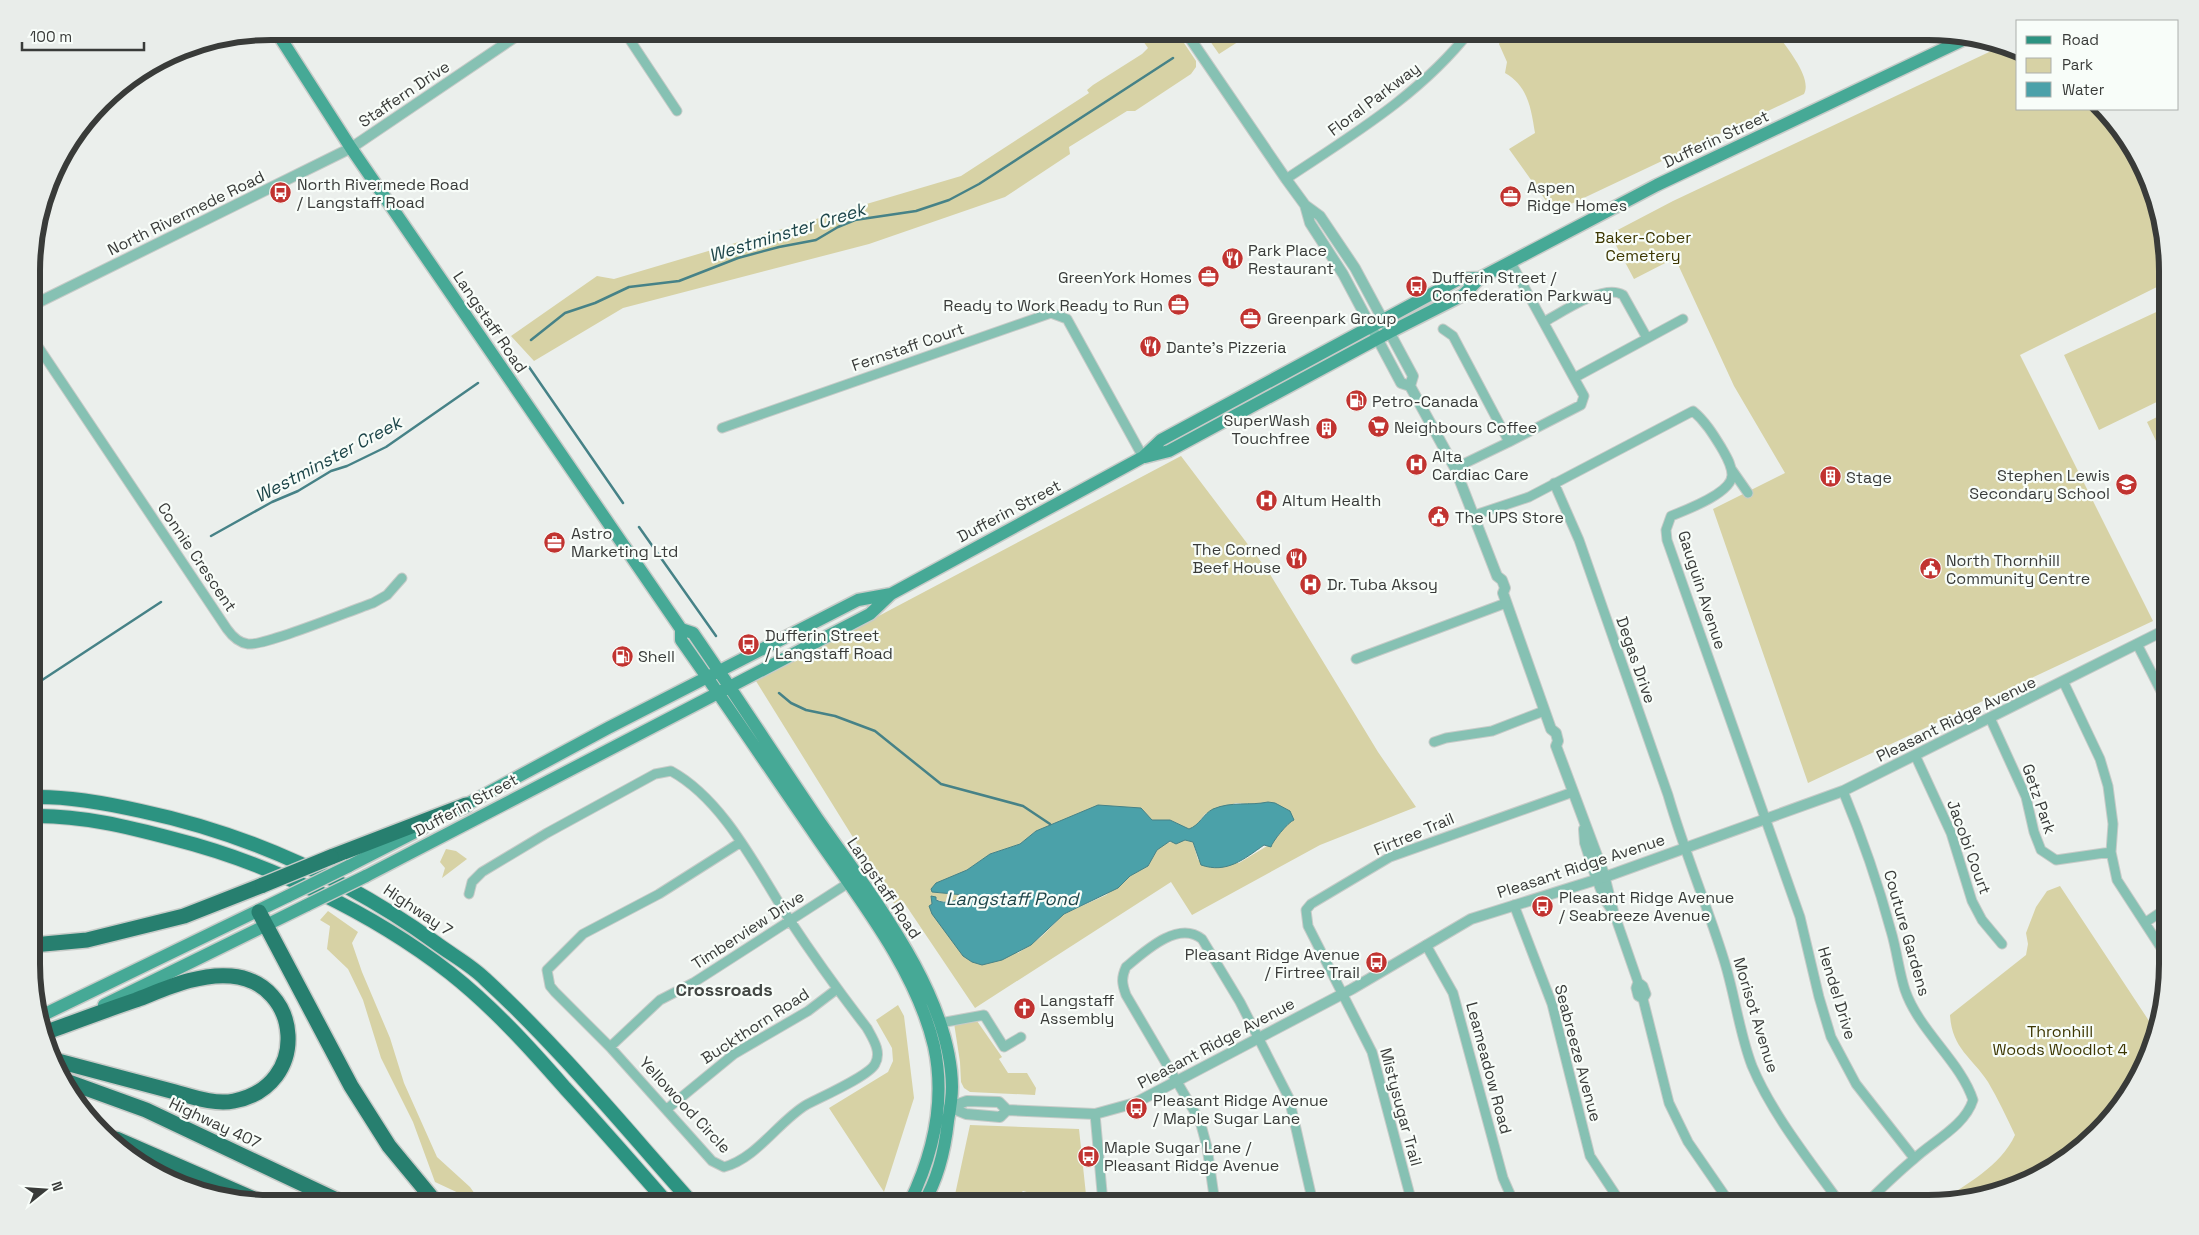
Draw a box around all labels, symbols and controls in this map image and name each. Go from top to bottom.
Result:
scale bar [22,20,145,52]
legend [2016,20,2179,110]
text: 100 m [30,27,72,46]
text: Road [2062,30,2099,49]
text: Park [2062,55,2093,74]
street label: Staffern Drive [354,56,454,132]
street label: Floral Parkway [1324,57,1424,141]
text: Water [2062,80,2105,99]
street label: Dufferin Street [1660,105,1772,173]
street label: North Rivermede Road [104,166,268,260]
place label: North Rivermede Road / Langstaff Road [297,174,469,213]
place label: Aspen Ridge Homes [1527,177,1627,216]
bus stop icon: North Rivermede Road / Langstaff Road [269,181,293,205]
office icon: Aspen Ridge Homes [1499,184,1523,208]
water label: Westminster Creek [706,197,870,267]
park label: Baker-Cober Cemetery [1595,227,1691,266]
place label: Park Place Restaurant [1248,240,1334,279]
restaurant icon: Park Place Restaurant [1220,247,1244,271]
office icon: GreenYork Homes [1196,265,1220,289]
street label: Langstaff Road [448,267,532,377]
place label: GreenYork Homes [1058,267,1192,288]
place label: Dufferin Street / Confederation Parkway [1432,267,1612,306]
bus stop icon: Dufferin Street / Confederation Parkway [1404,274,1428,298]
office icon: Ready to Work Ready to Run [1167,293,1191,317]
place label: Ready to Work Ready to Run [943,295,1163,316]
office icon: Greenpark Group [1239,306,1263,330]
place label: Greenpark Group [1267,308,1397,329]
street label: Fernstaff Court [849,318,967,376]
restaurant icon: Dante's Pizzeria [1138,335,1162,359]
place label: Dante's Pizzeria [1166,337,1286,358]
fuel station icon: Petro-Canada [1344,389,1368,413]
place label: Petro-Canada [1372,391,1479,412]
water label: Westminster Creek [251,410,407,507]
place label: SuperWash Touchfree [1223,410,1310,449]
supermarket icon: Neighbours Coffee [1366,415,1390,439]
building icon: SuperWash Touchfree [1314,417,1338,441]
place label: Neighbours Coffee [1394,417,1537,438]
place label: Alta Cardiac Care [1432,446,1529,485]
hospital icon: Alta Cardiac Care [1404,453,1428,477]
building icon: Stage [1818,465,1842,489]
place label: Stephen Lewis Secondary School [1969,465,2110,504]
place label: Stage [1846,467,1892,488]
school or university icon: Stephen Lewis Secondary School [2114,472,2138,496]
street label: Dufferin Street [954,475,1064,547]
hospital icon: Altum Health [1254,488,1278,512]
place label: Altum Health [1282,490,1381,511]
street label: Connie Crescent [153,498,241,616]
public building icon: The UPS Store [1427,505,1451,529]
place label: The UPS Store [1455,507,1564,528]
place label: Astro Marketing Ltd [571,523,678,562]
street label: Gauguin Avenue [1673,528,1731,652]
office icon: Astro Marketing Ltd [543,530,567,554]
place label: The Corned Beef House [1192,539,1281,578]
restaurant icon: The Corned Beef House [1285,546,1309,570]
place label: North Thornhill Community Centre [1946,550,2090,589]
public building icon: North Thornhill Community Centre [1918,557,1942,581]
hospital icon: Dr. Tuba Aksoy [1299,572,1323,596]
place label: Dr. Tuba Aksoy [1327,574,1438,595]
street label: Degas Drive [1611,614,1661,706]
place label: Dufferin Street / Langstaff Road [765,625,893,664]
bus stop icon: Dufferin Street / Langstaff Road [737,632,761,656]
fuel station icon: Shell [610,644,634,668]
place label: Shell [638,646,675,667]
street label: Pleasant Ridge Avenue [1873,671,2039,767]
street label: Getz Park [2017,761,2061,837]
street label: Dufferin Street [411,769,521,841]
street label: Jacobi Court [1942,797,1996,897]
street label: Firtree Trail [1371,808,1457,860]
street label: Pleasant Ridge Avenue [1494,829,1668,903]
street label: Langstaff Road [842,833,926,943]
street label: Couture Gardens [1879,868,1935,998]
street label: Highway 7 [379,879,457,941]
street label: Timberview Drive [688,886,808,974]
water label: Langstaff Pond [946,887,1081,910]
place label: Pleasant Ridge Avenue / Seabreeze Avenue [1559,887,1734,926]
bus stop icon: Pleasant Ridge Avenue / Seabreeze Avenue [1531,894,1555,918]
place label: Pleasant Ridge Avenue / Firtree Trail [1185,944,1360,983]
street label: Hendel Drive [1813,944,1861,1042]
bus stop icon: Pleasant Ridge Avenue / Firtree Trail [1364,951,1388,975]
street label: Morisot Avenue [1728,955,1784,1075]
district label: Crossroads [675,978,773,1001]
street label: Seabreeze Avenue [1550,982,1606,1124]
street label: Buckthorn Road [697,983,813,1069]
place label: Langstaff Assembly [1040,990,1114,1029]
street label: Pleasant Ridge Avenue [1134,993,1298,1093]
church icon: Langstaff Assembly [1012,997,1036,1021]
street label: Leameadow Road [1461,1000,1517,1136]
park label: Thronhill Woods Woodlot 4 [1992,1021,2128,1060]
street label: Mistysugar Trail [1375,1046,1427,1168]
street label: Yellowood Circle [635,1052,735,1158]
place label: Pleasant Ridge Avenue / Maple Sugar Lane [1153,1090,1328,1129]
street label: Highway 407 [166,1093,264,1153]
bus stop icon: Pleasant Ridge Avenue / Maple Sugar Lane [1125,1097,1149,1121]
place label: Maple Sugar Lane / Pleasant Ridge Avenue [1104,1137,1279,1176]
bus stop icon: Maple Sugar Lane / Pleasant Ridge Avenue [1076,1144,1100,1168]
north arrow [20,1165,70,1215]
text: N [47,1179,67,1193]

